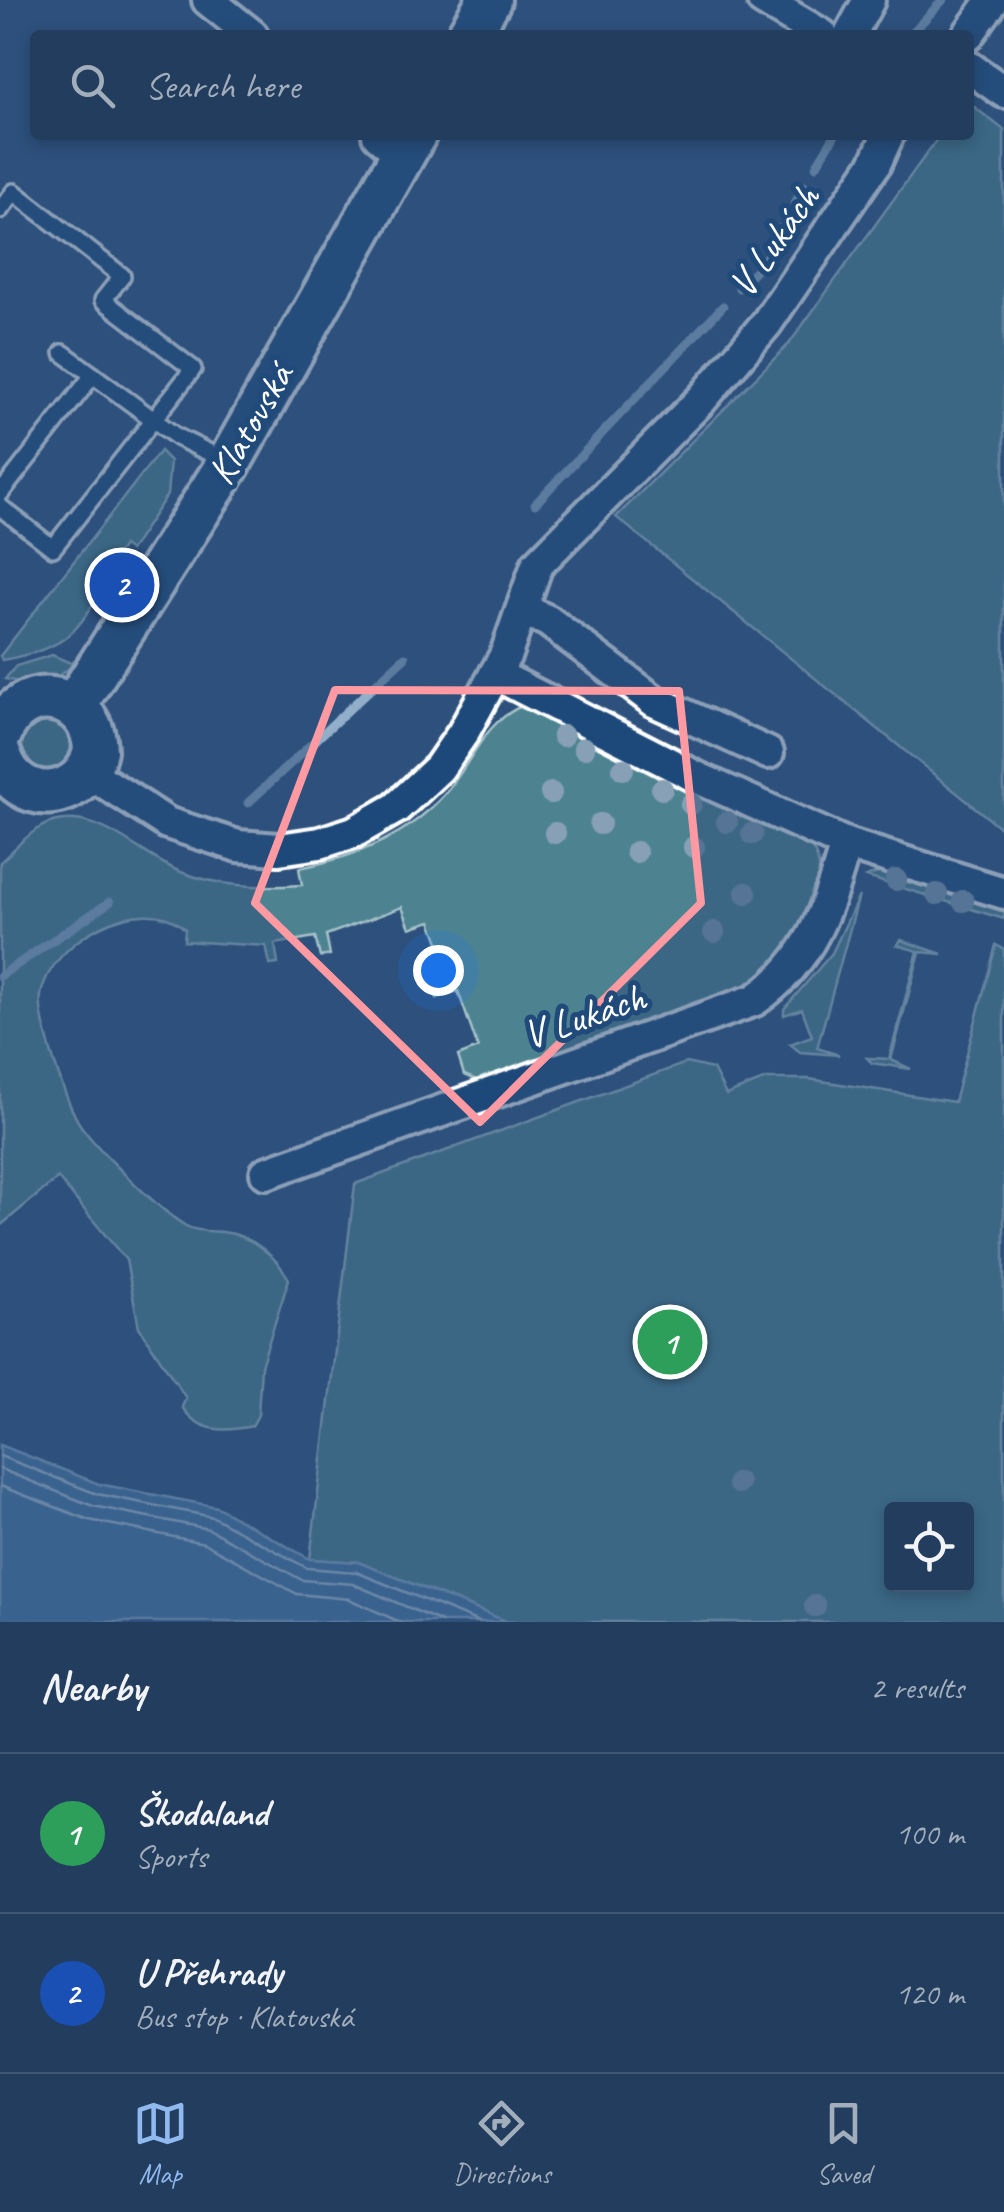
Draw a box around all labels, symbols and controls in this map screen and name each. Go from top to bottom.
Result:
search box [30,30,974,140]
icon: search [65,58,120,113]
text: Search here [145,62,300,109]
street label: V Lukách [717,174,832,307]
street label: Klatovská [196,352,306,493]
pin: 2 [90,548,154,622]
your location [413,945,464,996]
street label: V Lukách [516,971,653,1060]
pin: 1 [638,1304,702,1380]
map controls [884,1502,974,1592]
button: locate [884,1502,974,1592]
text: Nearby [40,1661,146,1714]
text: 2 results [870,1667,964,1708]
text: Škodaland [135,1789,268,1836]
text: 1 [65,1813,80,1854]
text: 100 m [895,1813,964,1854]
text: Sports [135,1836,207,1877]
text: U Přehrady [135,1949,282,1996]
text: 2 [65,1973,80,2014]
text: 120 m [895,1973,964,2014]
text: Bus stop · Klatovská [135,1996,353,2037]
tab: Map [133,2096,188,2191]
tab: Directions [453,2096,551,2191]
tab: Saved [816,2096,871,2191]

